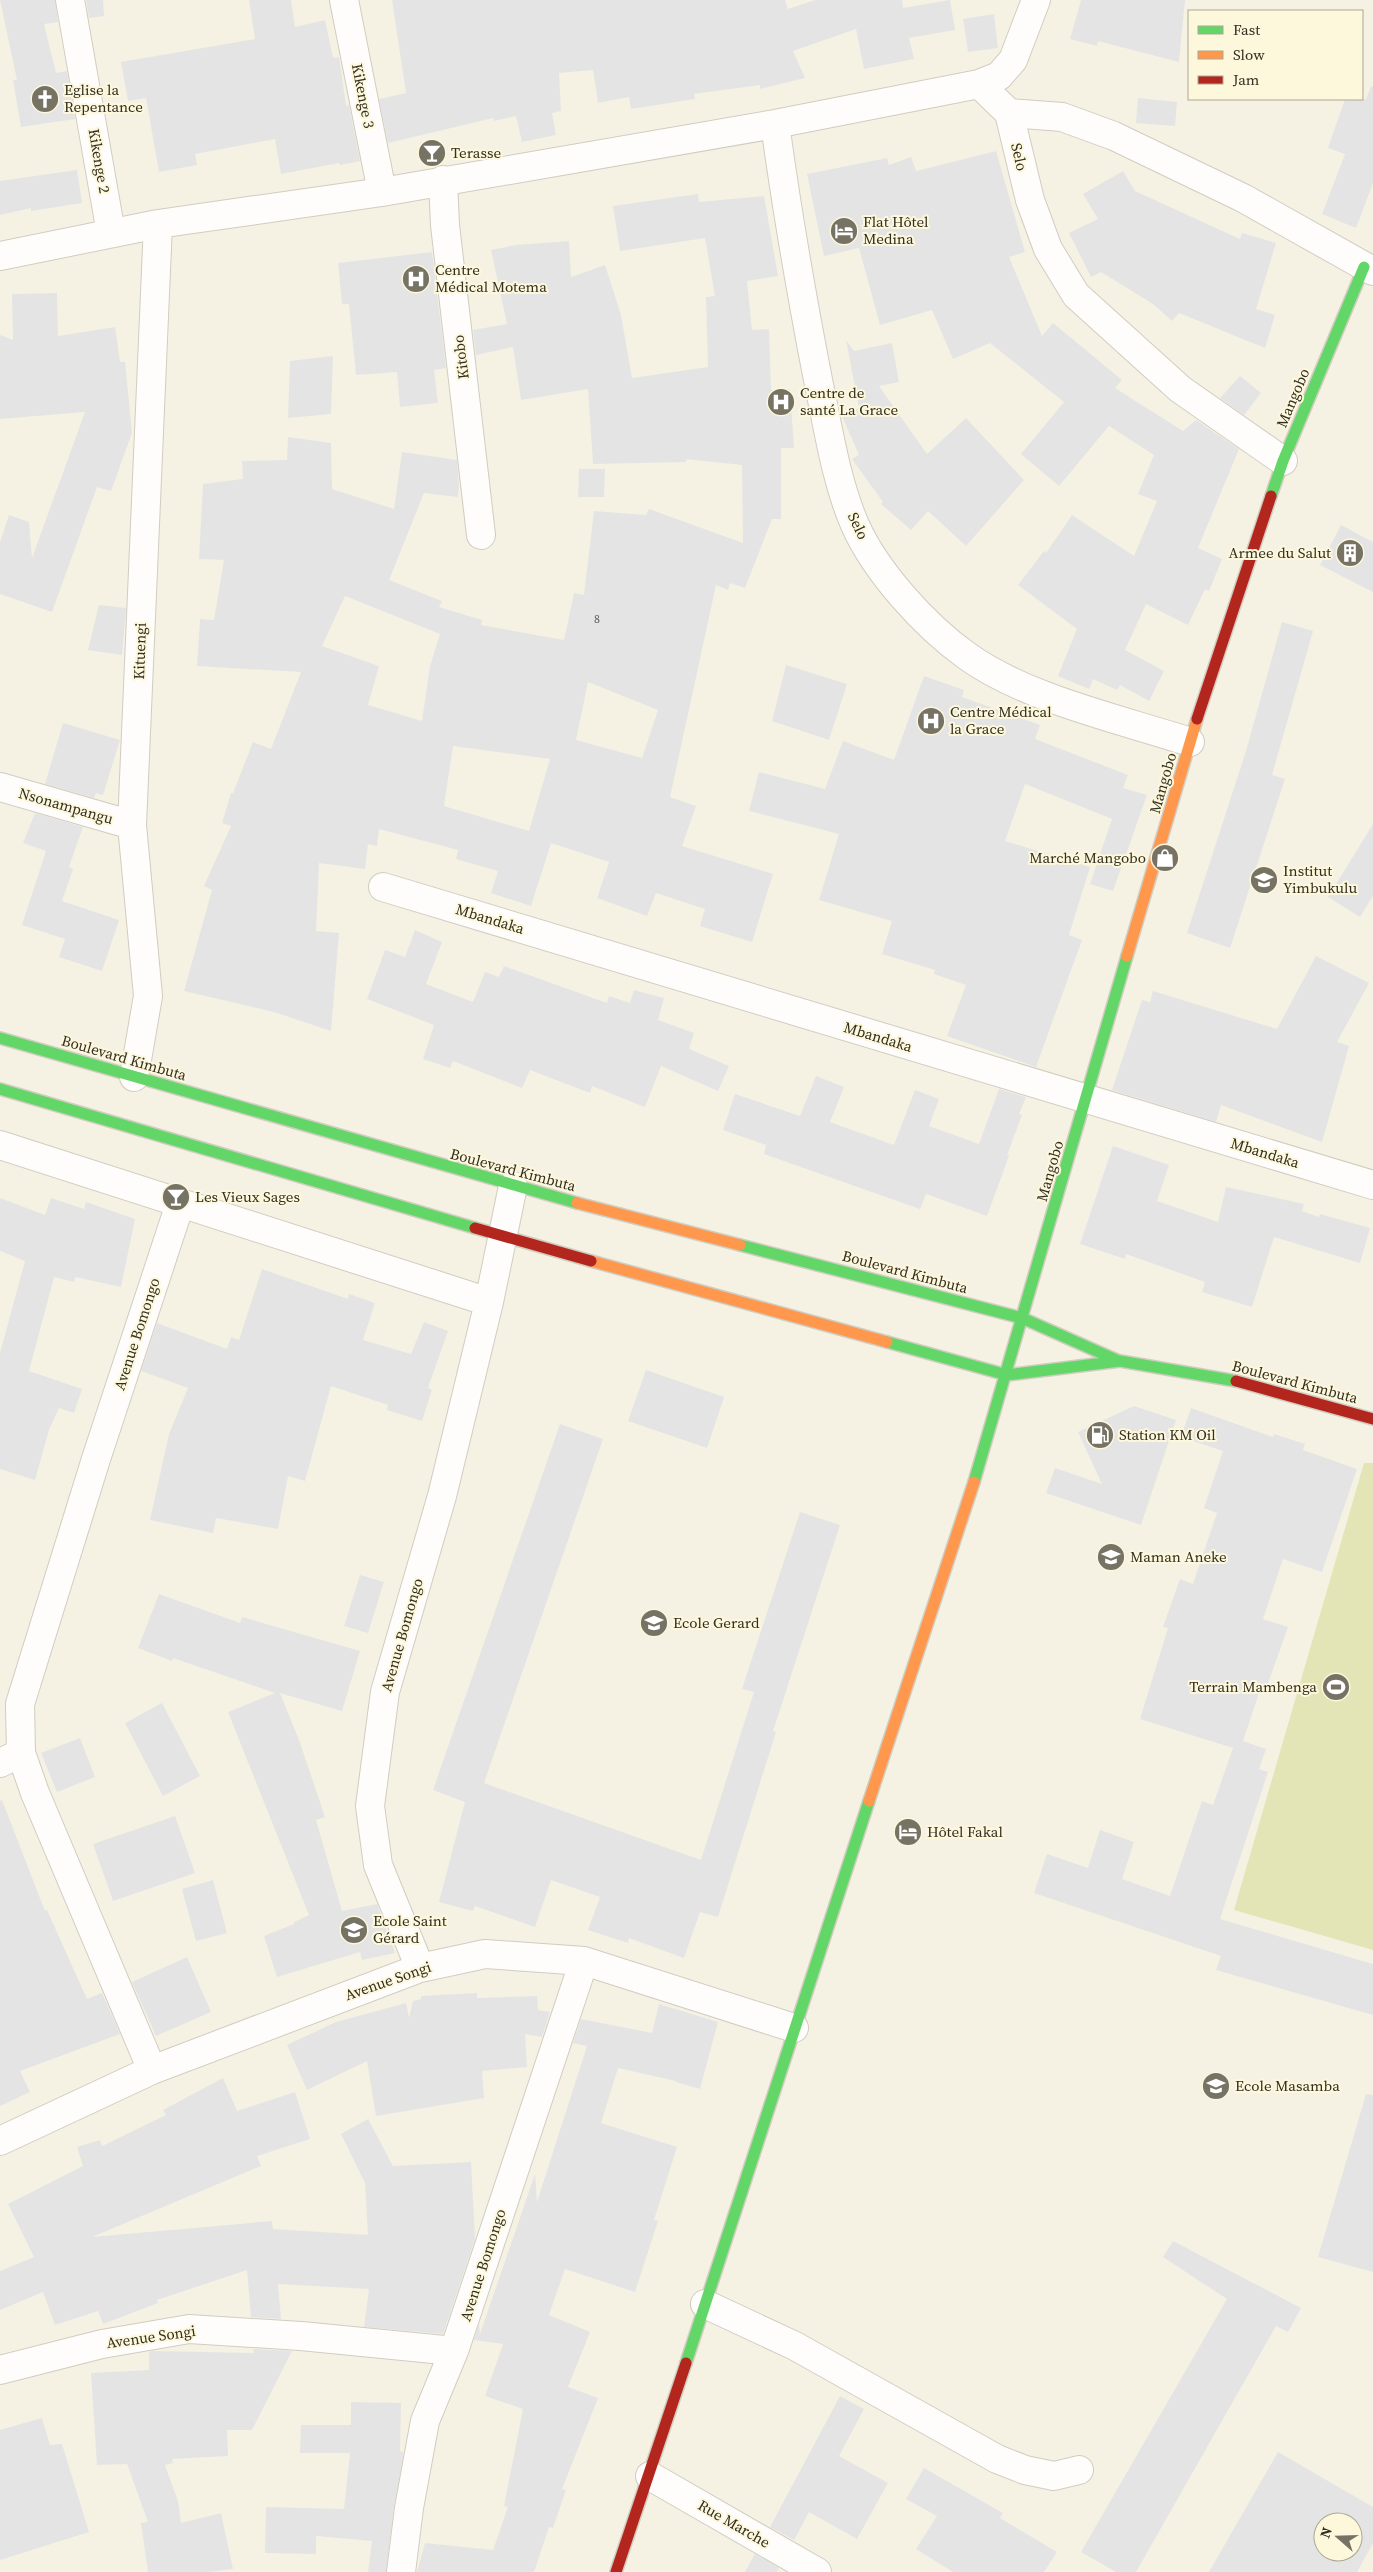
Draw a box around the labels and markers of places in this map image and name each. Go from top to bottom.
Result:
place label: Eglise la Repentance [64,79,143,117]
church icon: Eglise la Repentance [30,84,60,114]
bar icon: Terasse [417,138,447,168]
place label: Terasse [451,142,501,163]
place label: Flat Hôtel Medina [863,211,929,249]
hotel icon: Flat Hôtel Medina [829,216,859,246]
place label: Centre Médical Motema [435,259,547,297]
hospital icon: Centre Médical Motema [401,264,431,294]
place label: Centre de santé La Grace [800,382,899,420]
hospital icon: Centre de santé La Grace [766,387,796,417]
building icon: Armee du Salut [1335,538,1365,568]
place label: Armee du Salut [1229,542,1331,563]
place label: Centre Médical la Grace [950,701,1052,739]
hospital icon: Centre Médical la Grace [916,706,946,736]
shop icon: Marché Mangobo [1150,843,1180,873]
place label: Marché Mangobo [1029,847,1146,868]
place label: Institut Yimbukulu [1283,860,1357,898]
school or university icon: Institut Yimbukulu [1249,865,1279,895]
bar icon: Les Vieux Sages [161,1182,191,1212]
place label: Les Vieux Sages [195,1186,300,1207]
fuel station icon: Station KM Oil [1085,1420,1115,1450]
place label: Station KM Oil [1119,1424,1216,1445]
school or university icon: Maman Aneke [1096,1542,1126,1572]
place label: Maman Aneke [1130,1546,1227,1567]
school or university icon: Ecole Gerard [639,1608,669,1638]
place label: Ecole Gerard [673,1612,760,1633]
sports icon: Terrain Mambenga [1321,1672,1351,1702]
place label: Terrain Mambenga [1189,1676,1317,1697]
hotel icon: Hôtel Fakal [893,1817,923,1847]
place label: Hôtel Fakal [927,1821,1003,1842]
place label: Ecole Saint Gérard [373,1910,447,1948]
school or university icon: Ecole Saint Gérard [339,1915,369,1945]
school or university icon: Ecole Masamba [1201,2071,1231,2101]
place label: Ecole Masamba [1235,2075,1340,2096]

